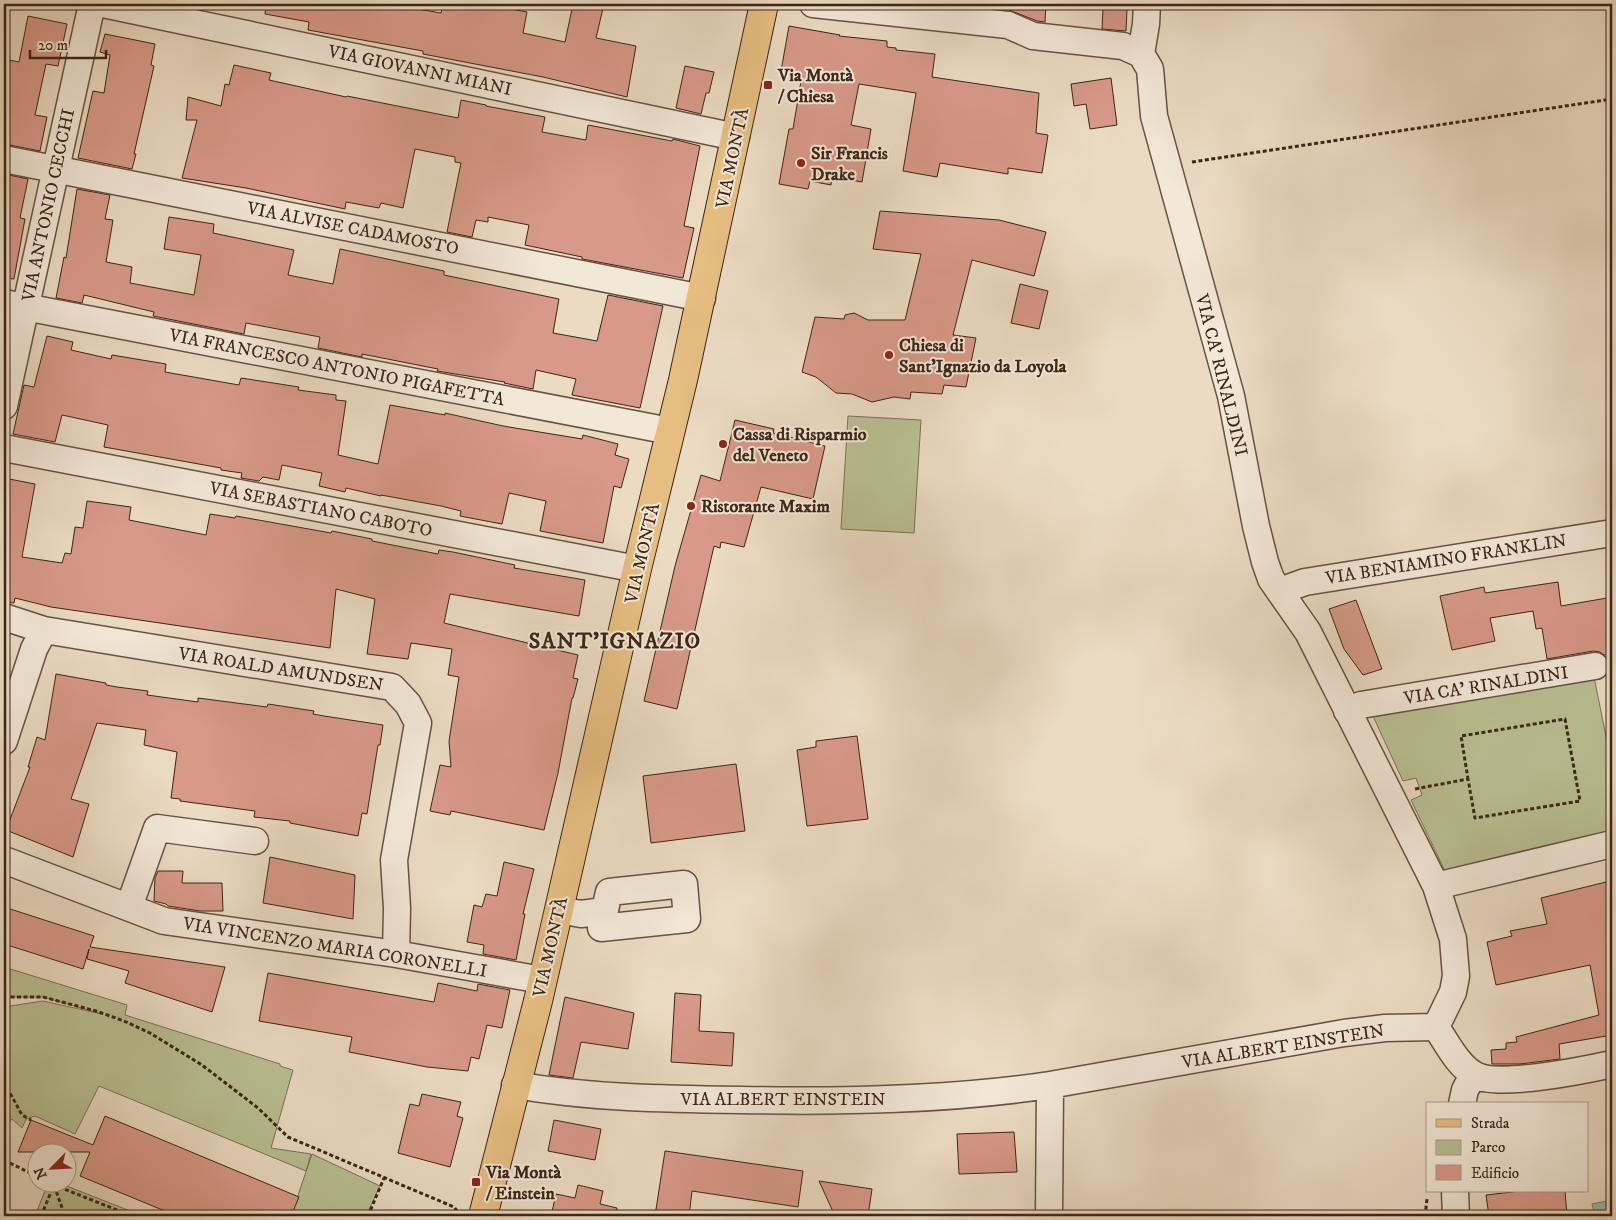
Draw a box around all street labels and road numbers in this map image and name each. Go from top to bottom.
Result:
street label: VIA GIOVANNI MIANI [325,41,514,101]
street label: VIA MONTÀ [710,105,754,212]
street label: VIA ANTONIO CECCHI [18,107,80,305]
street label: VIA ALVISE CADAMOSTO [244,197,461,260]
street label: VIA CA' RINALDINI [1190,291,1252,459]
street label: VIA FRANCESCO ANTONIO PIGAFETTA [166,324,507,411]
street label: VIA SEBASTIANO CABOTO [207,477,434,542]
street label: VIA MONTÀ [620,500,665,607]
street label: VIA BENIAMINO FRANKLIN [1323,530,1569,590]
street label: VIA ROALD AMUNDSEN [176,643,385,697]
street label: VIA CA' RINALDINI [1401,662,1570,710]
street label: VIA MONTÀ [528,894,573,1001]
street label: VIA VINCENZO MARIA CORONELLI [180,913,488,983]
street label: VIA ALBERT EINSTEIN [1179,1020,1386,1074]
street label: VIA ALBERT EINSTEIN [680,1089,886,1111]

